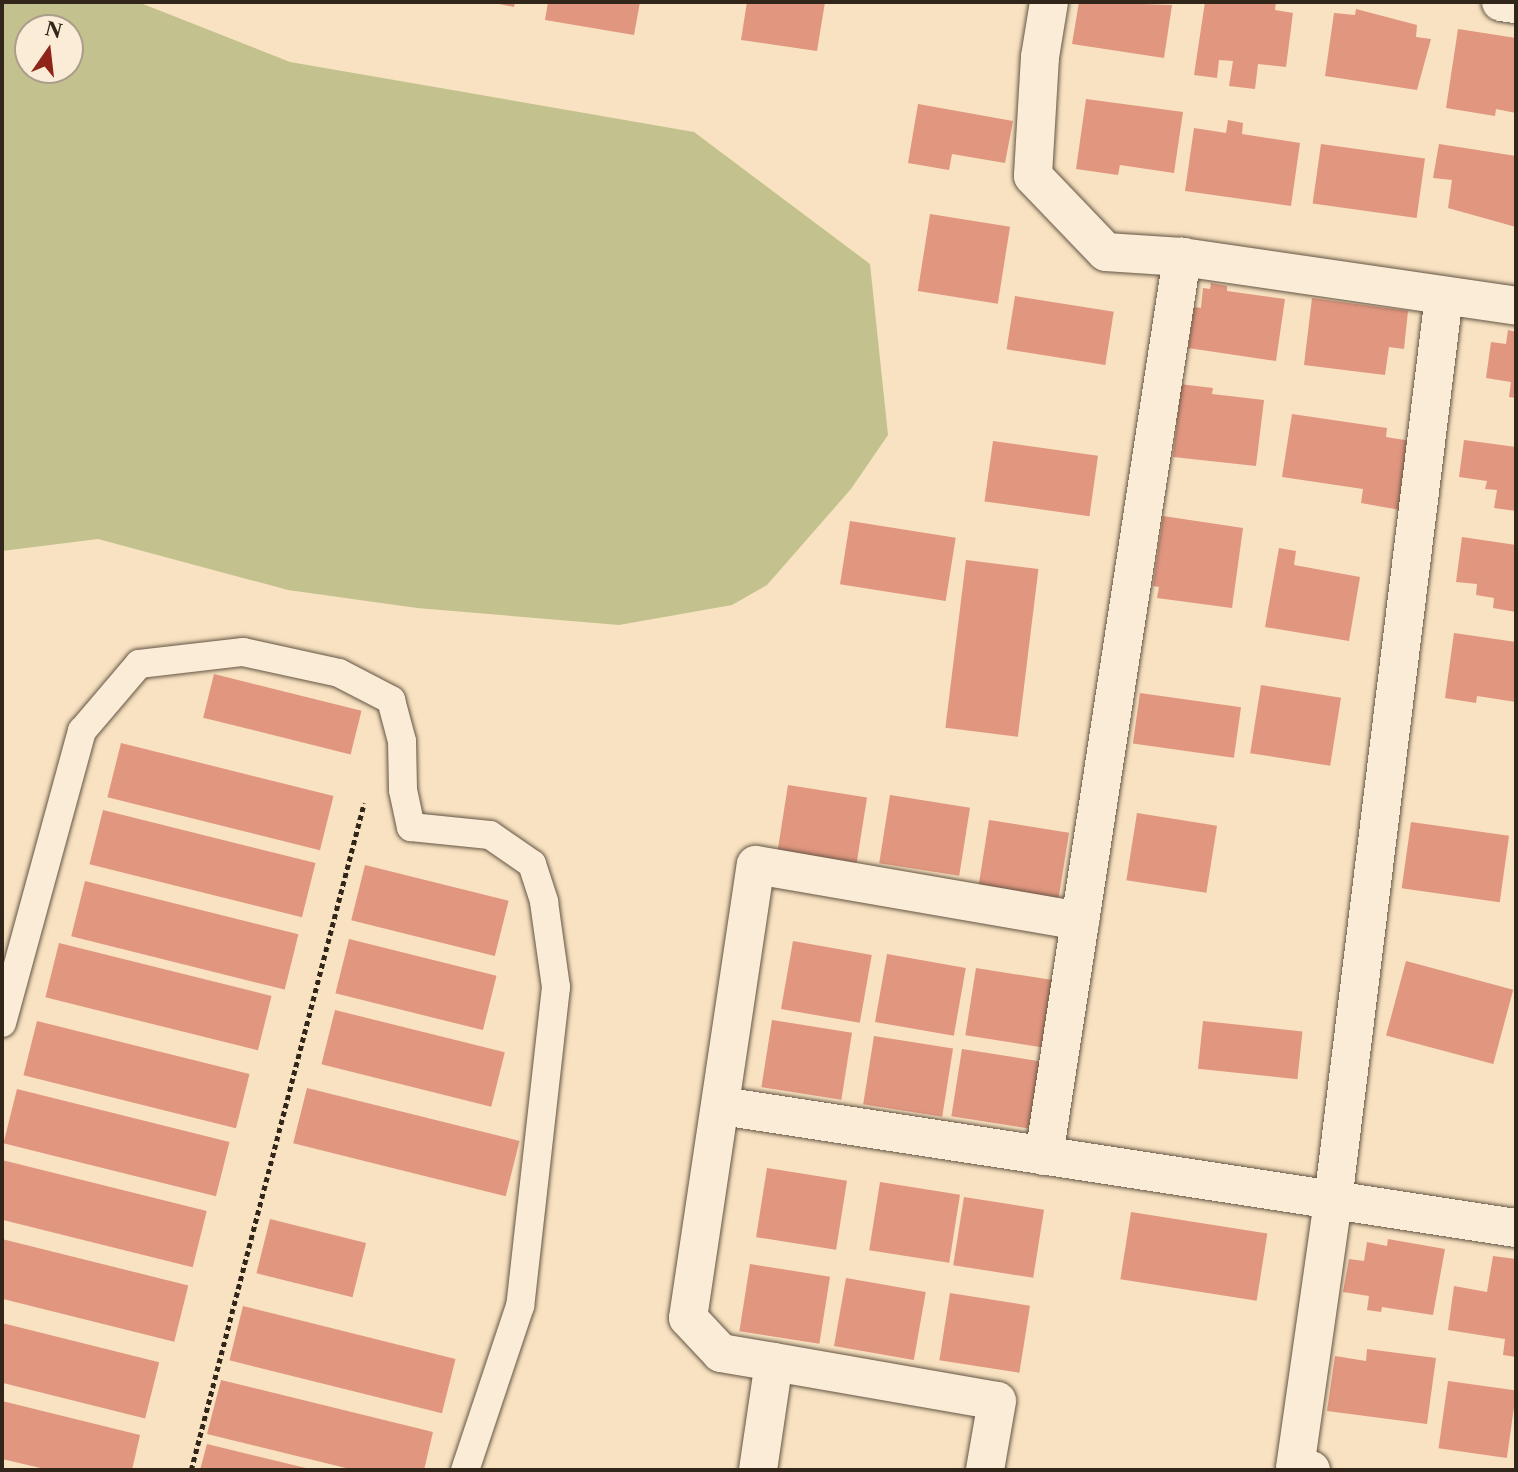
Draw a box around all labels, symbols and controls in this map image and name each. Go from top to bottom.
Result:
north arrow [14,14,84,84]
text: N [43,17,65,43]

